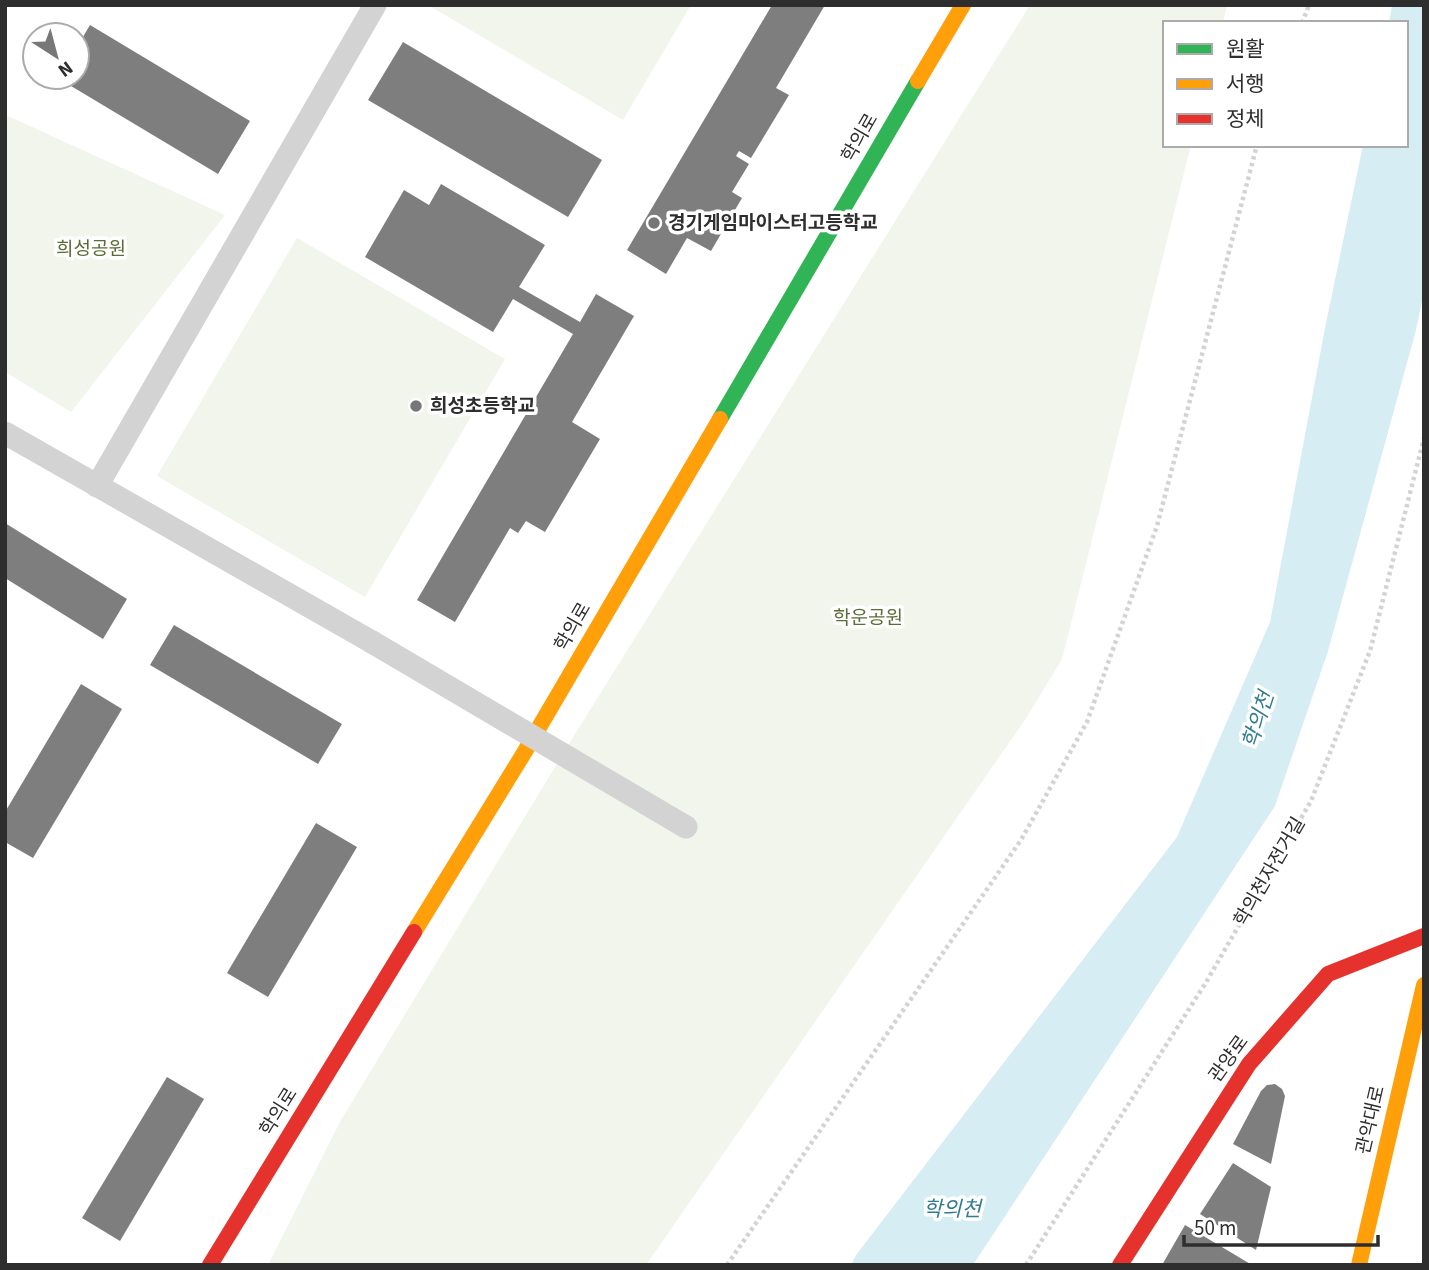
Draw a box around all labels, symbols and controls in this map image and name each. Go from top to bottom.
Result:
north arrow [21,21,91,91]
legend [1163,21,1408,147]
text: 원활 [1226,34,1265,64]
text: N [52,54,78,83]
text: 서행 [1226,69,1265,99]
text: 정체 [1226,104,1265,134]
street label: 학의로 [835,109,885,167]
place label: 경기게임마이스터고등학교 [668,210,878,237]
marker: 경기게임마이스터고등학교 [646,215,662,231]
park label: 희성공원 [56,236,126,263]
place label: 희성초등학교 [430,393,535,420]
marker: 희성초등학교 [408,398,424,414]
street label: 학의로 [548,598,598,656]
park label: 학운공원 [833,605,903,632]
water label: 학의천 [1235,685,1282,752]
street label: 학의천자전거길 [1228,812,1312,932]
street label: 관양로 [1203,1030,1255,1088]
street label: 학의로 [254,1083,304,1141]
street label: 관악대로 [1350,1083,1392,1157]
water label: 학의천 [923,1194,984,1224]
scale bar [1184,1204,1378,1248]
text: 50 m [1194,1213,1236,1243]

